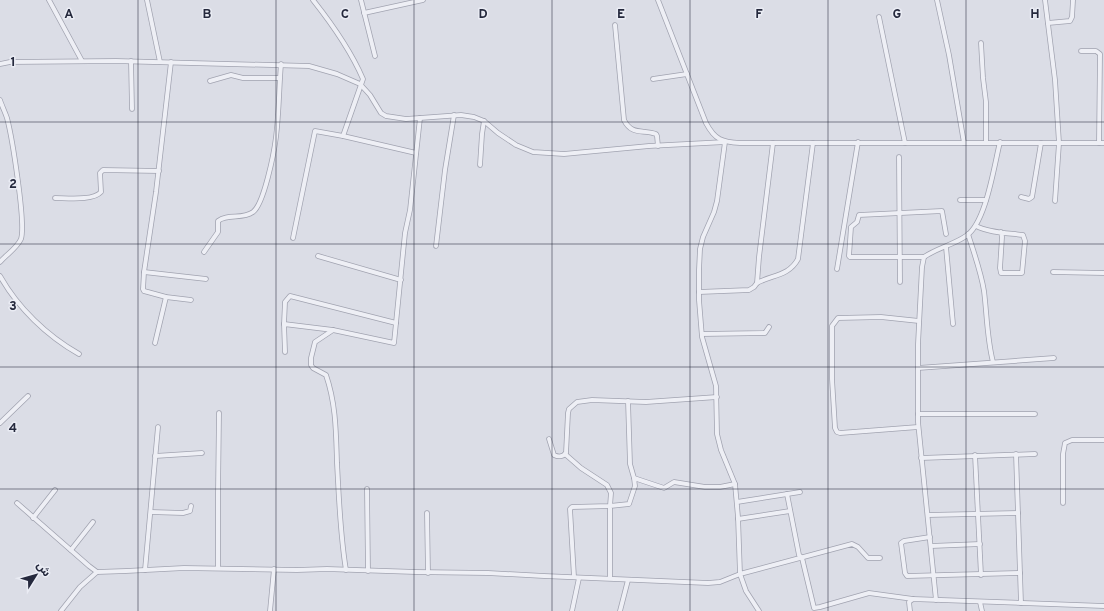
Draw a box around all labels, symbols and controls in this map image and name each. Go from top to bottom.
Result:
text: A [64,7,74,23]
text: B [203,7,212,23]
text: C [341,7,349,23]
text: D [478,7,488,23]
text: E [617,7,625,23]
text: F [755,7,763,23]
text: G [893,7,902,23]
text: H [1030,7,1040,23]
text: 1 [10,55,16,71]
text: 2 [9,177,17,193]
text: 3 [9,299,17,315]
text: 4 [9,421,17,437]
north arrow [16,555,56,595]
text: ش [33,559,53,580]

